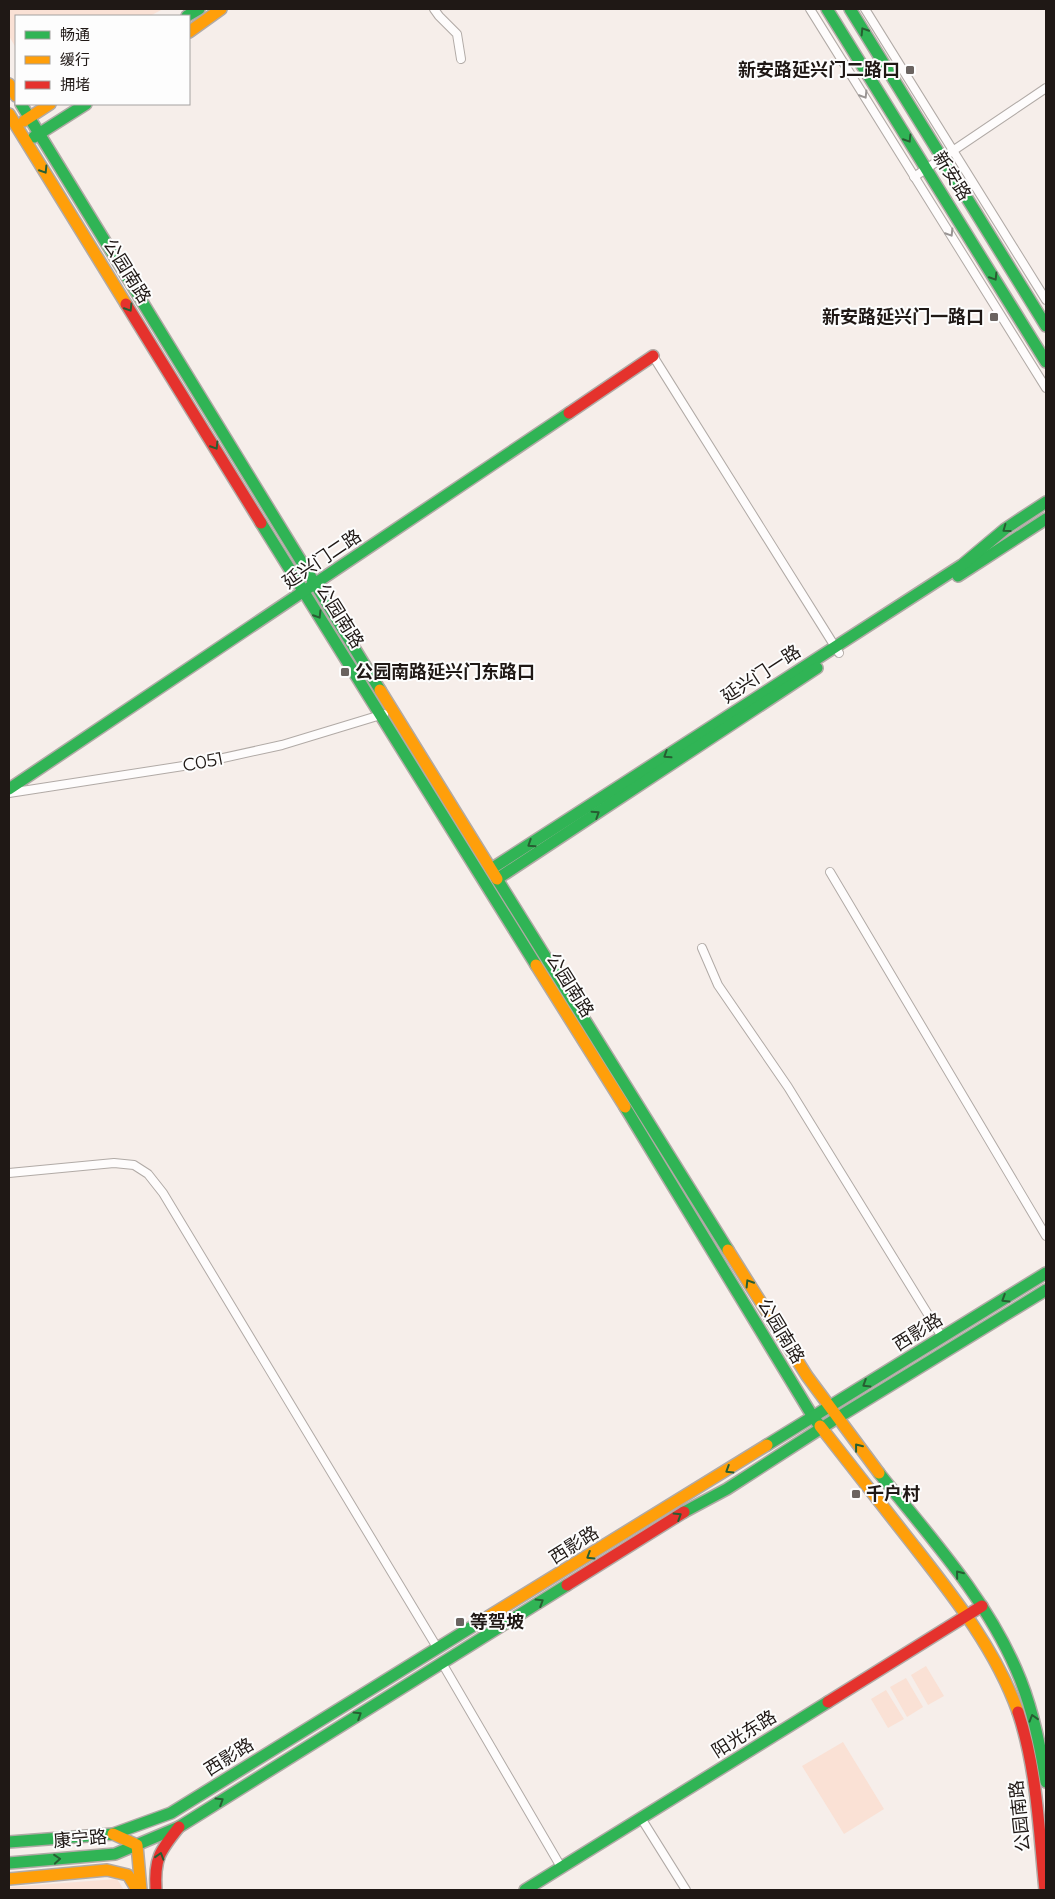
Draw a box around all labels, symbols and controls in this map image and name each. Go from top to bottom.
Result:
legend [15,15,190,105]
text: 畅通 [60,25,90,44]
one-way arrow [861,28,871,37]
text: 缓行 [60,50,90,69]
place label: 新安路延兴门二路口 [738,59,900,81]
marker: 新安路延兴门二路口 [904,64,916,76]
text: 拥堵 [60,75,90,94]
one-way arrow [857,89,867,98]
one-way arrow [902,134,912,143]
street label: 新安路 [928,147,976,205]
one-way arrow [37,165,47,174]
one-way arrow [943,227,953,236]
street label: 公园南路 [99,235,155,307]
one-way arrow [988,272,997,281]
one-way arrow [123,303,133,312]
place label: 新安路延兴门一路口 [822,306,984,328]
marker: 新安路延兴门一路口 [988,311,1000,323]
one-way arrow [208,441,218,450]
one-way arrow [1002,523,1012,532]
street label: 延兴门二路 [279,525,365,593]
street label: 公园南路 [312,580,368,652]
one-way arrow [312,609,321,618]
street label: 延兴门一路 [717,640,805,708]
place label: 公园南路延兴门东路口 [355,661,535,683]
marker: 公园南路延兴门东路口 [339,666,351,678]
street label: C051 [181,747,225,777]
one-way arrow [663,749,672,759]
one-way arrow [591,810,600,820]
one-way arrow [527,837,536,847]
street label: 公园南路 [542,949,598,1021]
one-way arrow [745,1279,755,1288]
one-way arrow [1001,1292,1010,1302]
street label: 公园南路 [753,1294,809,1368]
street label: 西影路 [889,1308,947,1356]
one-way arrow [863,1377,872,1387]
one-way arrow [856,1444,864,1453]
one-way arrow [725,1464,734,1474]
place label: 千户村 [866,1483,920,1505]
marker: 千户村 [850,1488,862,1500]
one-way arrow [673,1513,682,1522]
street label: 西影路 [545,1521,603,1569]
one-way arrow [587,1549,596,1559]
one-way arrow [957,1571,965,1580]
one-way arrow [535,1599,544,1608]
place label: 等驾坡 [470,1611,524,1633]
marker: 等驾坡 [454,1616,466,1628]
street label: 阳光东路 [708,1706,780,1762]
one-way arrow [352,1712,361,1722]
one-way arrow [1029,1714,1039,1722]
street label: 西影路 [200,1733,258,1781]
street label: 公园南路 [1005,1779,1035,1853]
one-way arrow [214,1798,223,1808]
street label: 康宁路 [52,1826,108,1852]
one-way arrow [154,1852,165,1860]
one-way arrow [54,1854,62,1865]

